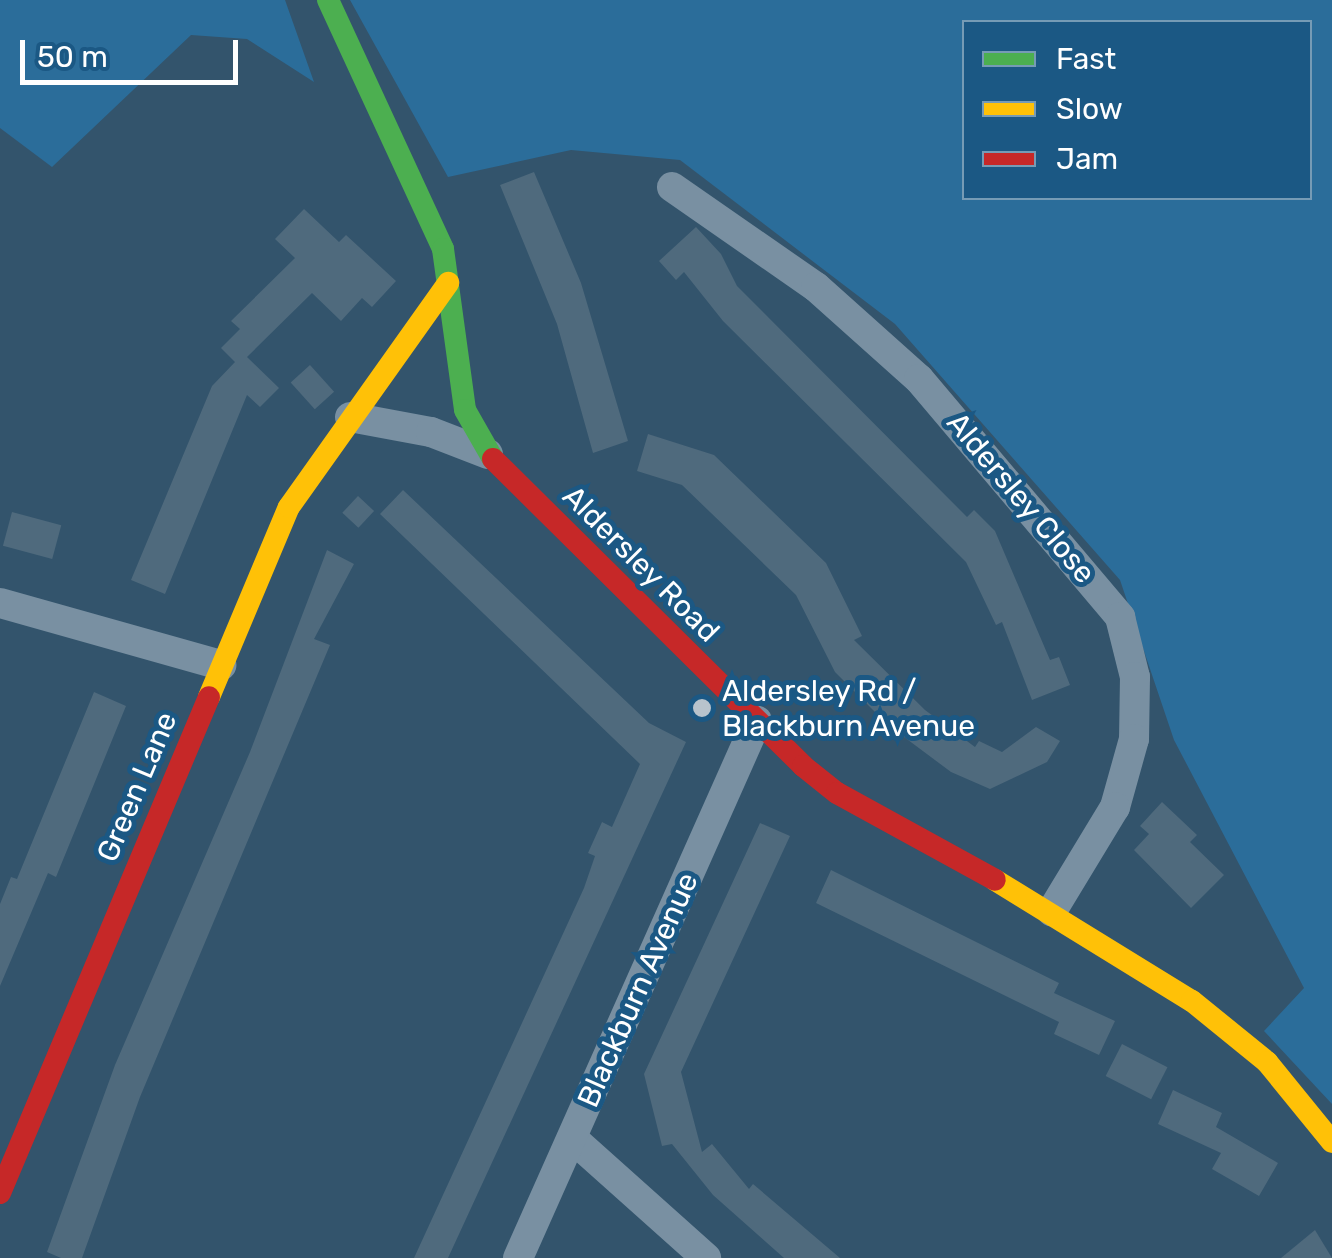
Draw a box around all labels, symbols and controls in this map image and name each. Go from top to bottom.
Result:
scale bar [25,20,242,82]
legend [962,20,1312,200]
text: 50 m [37,39,108,75]
text: Fast [1056,41,1116,77]
text: Slow [1056,91,1123,127]
text: Jam [1056,141,1118,177]
street label: Aldersley Close [939,405,1103,591]
street label: Aldersley Road [555,478,727,650]
place label: Aldersley Rd / Blackburn Avenue [722,673,976,744]
marker: Aldersley Rd / Blackburn Avenue [691,697,713,719]
street label: Green Lane [89,707,185,867]
street label: Blackburn Avenue [570,867,706,1113]

